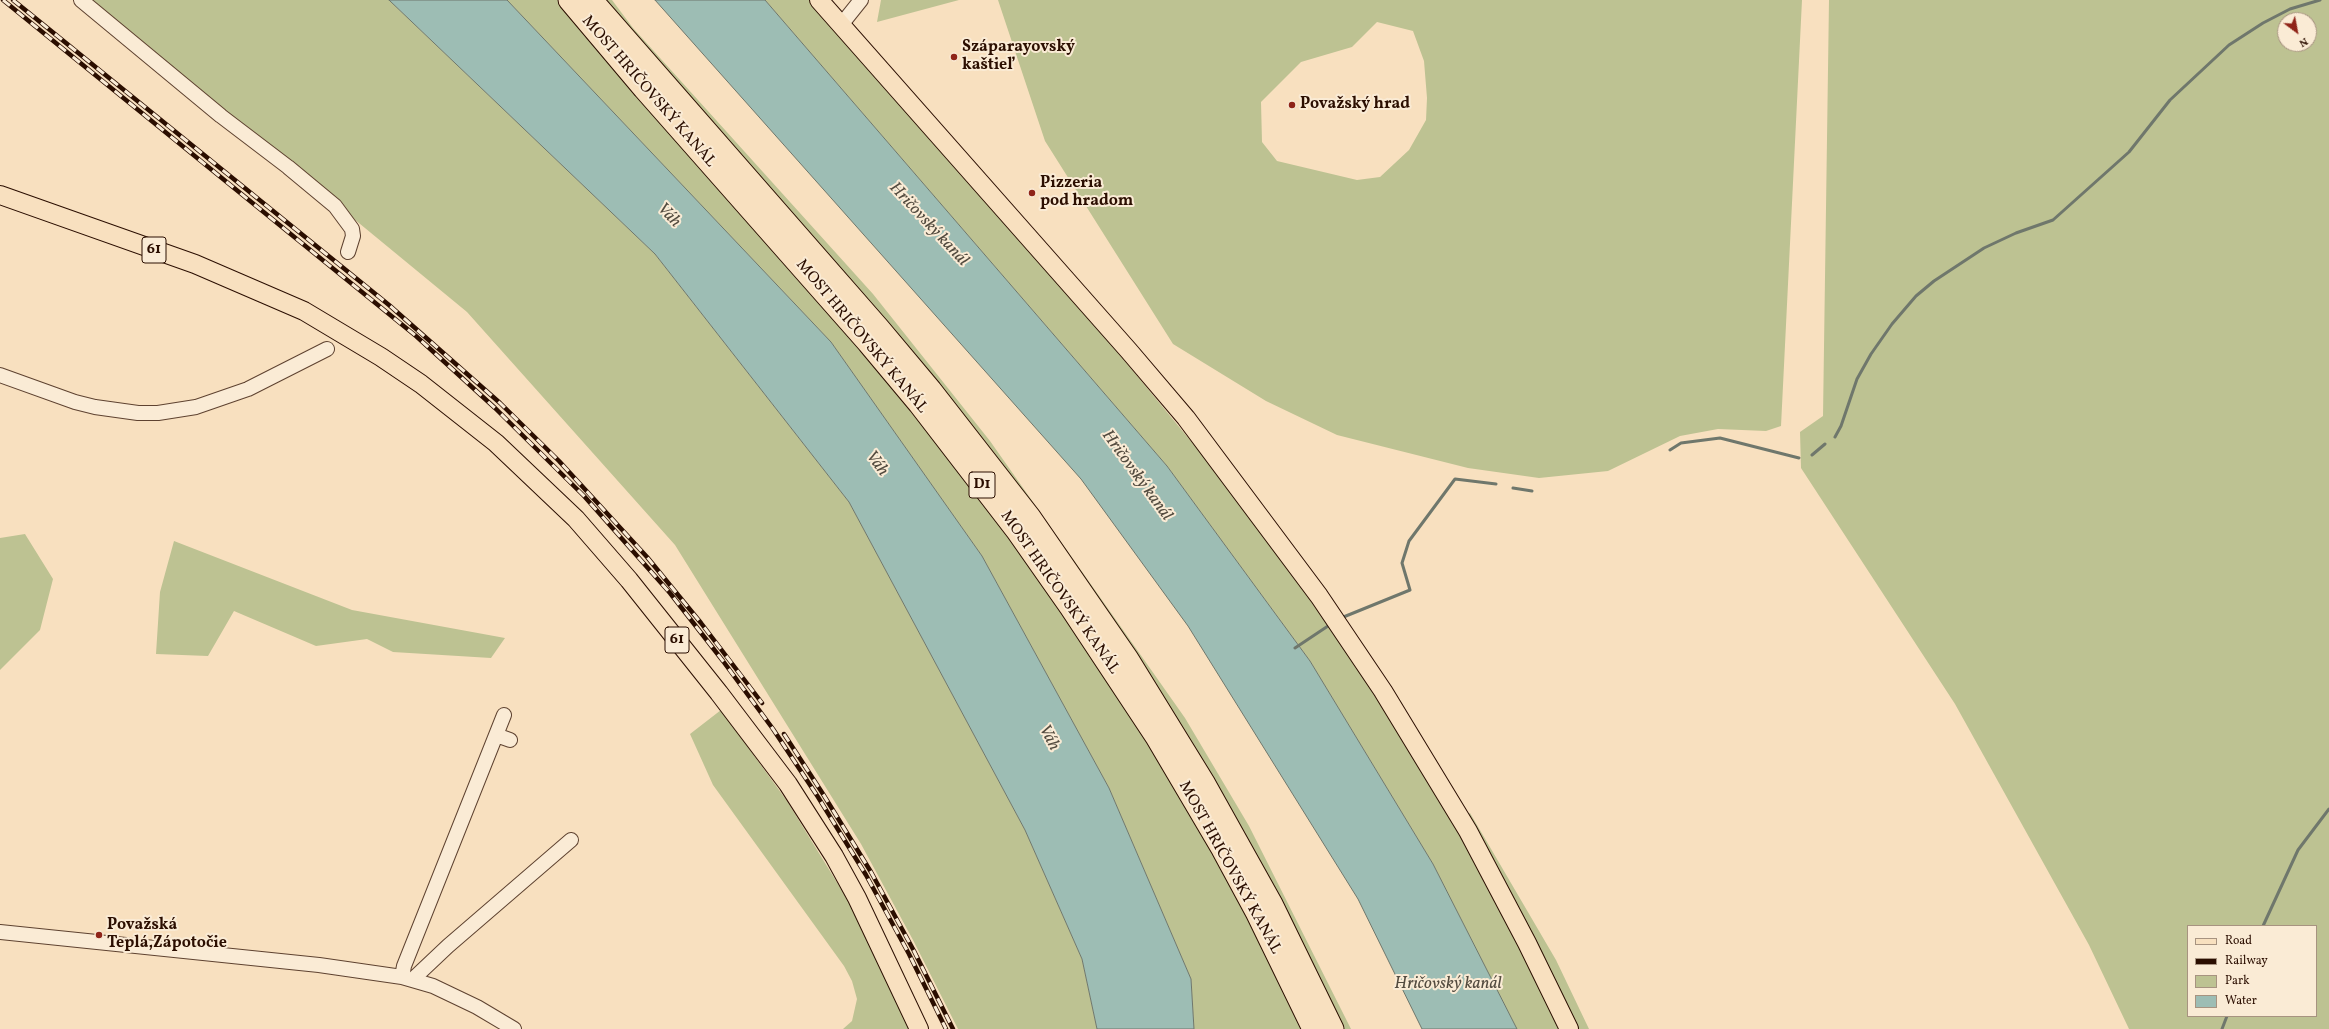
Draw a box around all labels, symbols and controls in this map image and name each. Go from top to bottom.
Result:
street label: MOST HRIČOVSKÝ KANÁL [577,12,719,172]
north arrow [2277,12,2317,52]
text: N [2296,33,2310,50]
place label: Száparayovský kaštieľ [962,38,1075,76]
marker: Száparayovský kaštieľ [949,52,959,62]
place label: Považský hrad [1300,95,1410,115]
marker: Považský hrad [1287,100,1297,110]
place label: Pizzeria pod hradom [1040,174,1133,212]
water label: Hričovský kanál [884,179,972,271]
marker: Pizzeria pod hradom [1027,188,1037,198]
water label: Váh [652,199,684,233]
road number: 61 [142,237,166,263]
street label: MOST HRIČOVSKÝ KANÁL [791,256,931,418]
water label: Hričovský kanál [1096,427,1176,525]
water label: Váh [860,447,892,481]
road number: D1 [969,472,995,498]
street label: MOST HRIČOVSKÝ KANÁL [995,508,1123,678]
road number: 61 [665,627,689,653]
water label: Váh [1033,722,1063,754]
street label: MOST HRIČOVSKÝ KANÁL [1173,778,1285,958]
place label: Považská Teplá,Zápotočie [107,916,227,954]
legend [2187,925,2317,1017]
marker: Považská Teplá,Zápotočie [94,930,104,940]
text: Road [2225,933,2252,949]
text: Railway [2225,953,2268,969]
text: Park [2225,973,2250,989]
water label: Hričovský kanál [1394,975,1502,995]
text: Water [2225,993,2257,1009]

